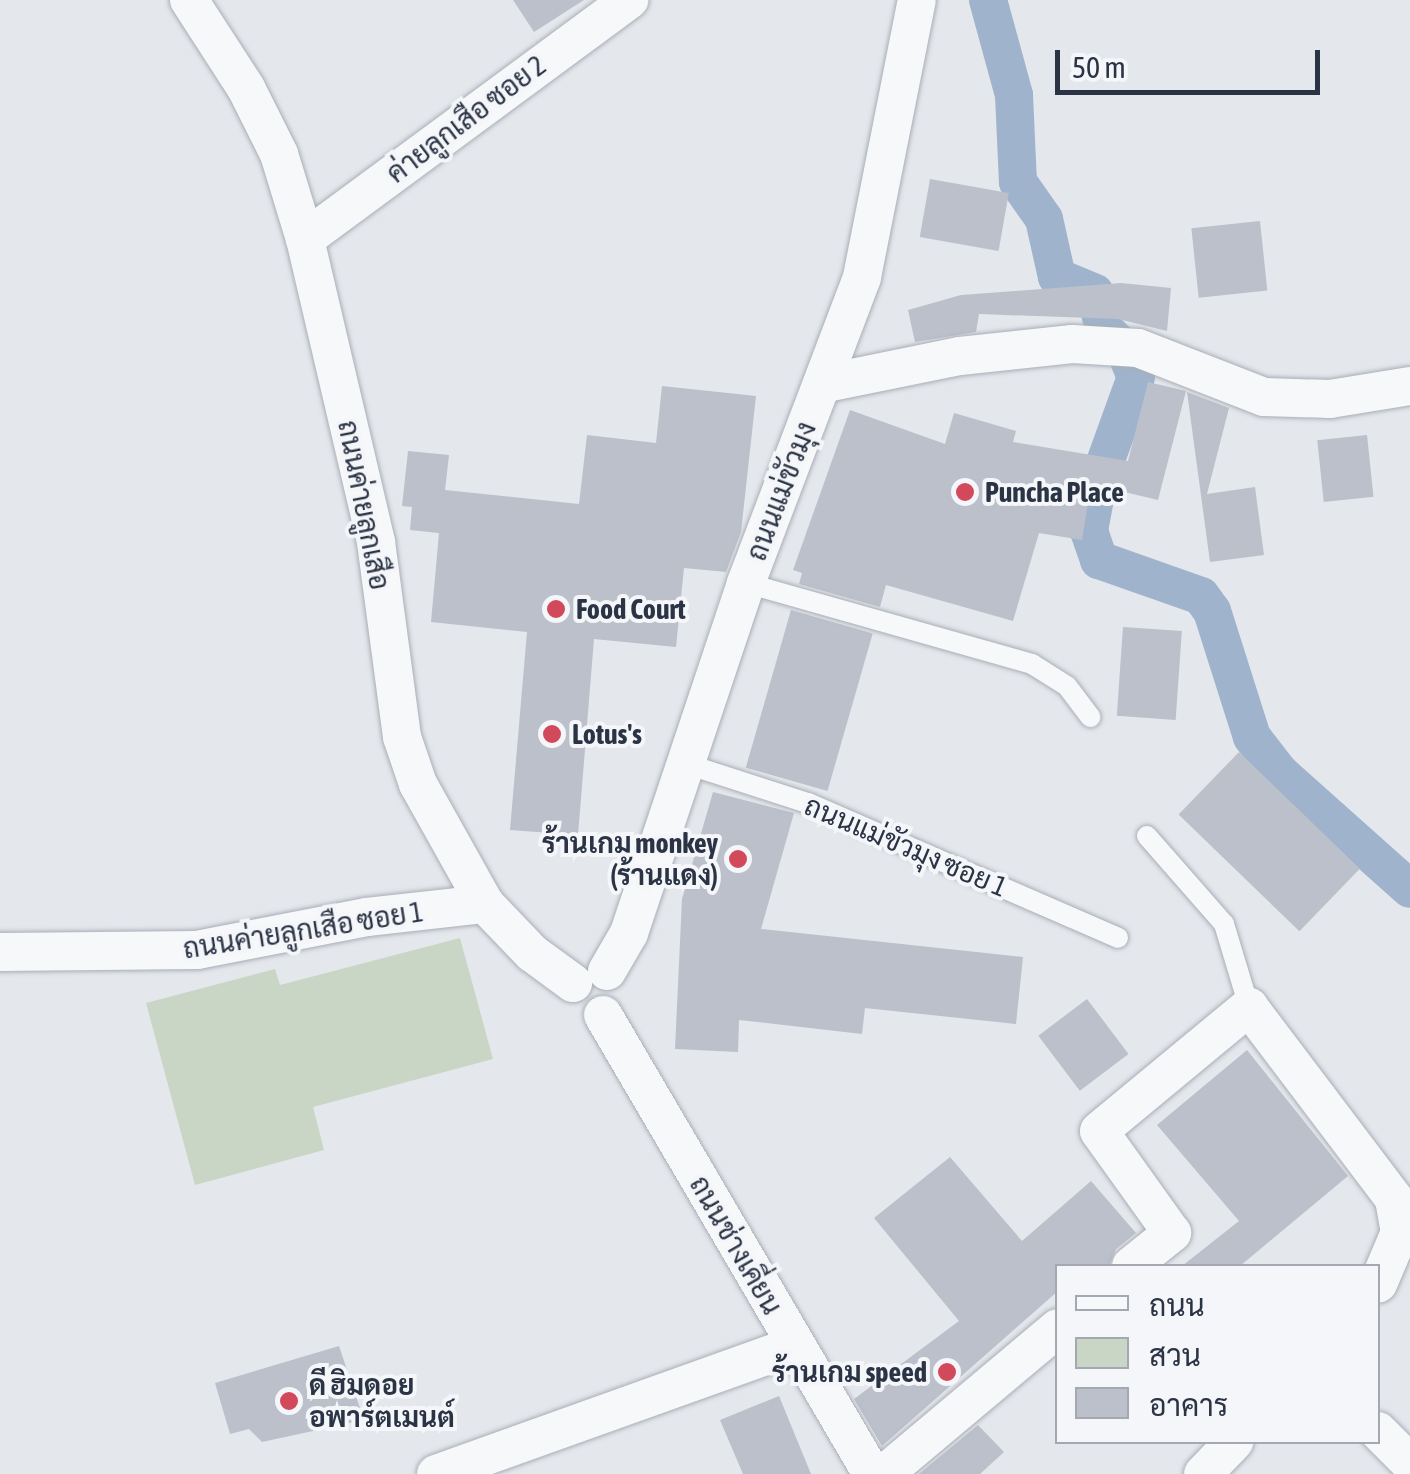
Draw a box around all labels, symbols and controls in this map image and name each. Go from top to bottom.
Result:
scale bar [1060,30,1325,92]
street label: ค่ายลูกเสือ ซอย 2 [380,48,552,190]
text: 50 m [1072,50,1126,84]
street label: ถนนค่ายลูกเสือ [331,417,397,593]
street label: ถนนแม่ขัวมุง [739,417,823,565]
place label: Puncha Place [985,475,1124,509]
marker: Puncha Place [954,481,976,503]
place label: Food Court [576,592,685,626]
marker: Food Court [545,598,567,620]
place label: Lotus's [572,717,642,751]
marker: Lotus's [541,723,563,745]
street label: ถนนแม่ขัวมุง ซอย 1 [800,788,1012,904]
place label: ร้านเกม monkey (ร้านแดง) [542,826,718,892]
marker: ร้านเกม monkey (ร้านแดง) [727,848,749,870]
street label: ถนนค่ายลูกเสือ ซอย 1 [181,894,425,966]
street label: ถนนช่างเคี่ยน [683,1170,789,1320]
legend [1055,1264,1380,1444]
text: ถนน [1149,1288,1205,1322]
text: สวน [1149,1338,1201,1372]
place label: ร้านเกม speed [772,1355,927,1389]
marker: ร้านเกม speed [936,1361,958,1383]
place label: ดี ฮิมดอย อพาร์ตเมนต์ [309,1368,455,1434]
text: อาคาร [1149,1388,1228,1422]
marker: ดี ฮิมดอย อพาร์ตเมนต์ [278,1390,300,1412]

